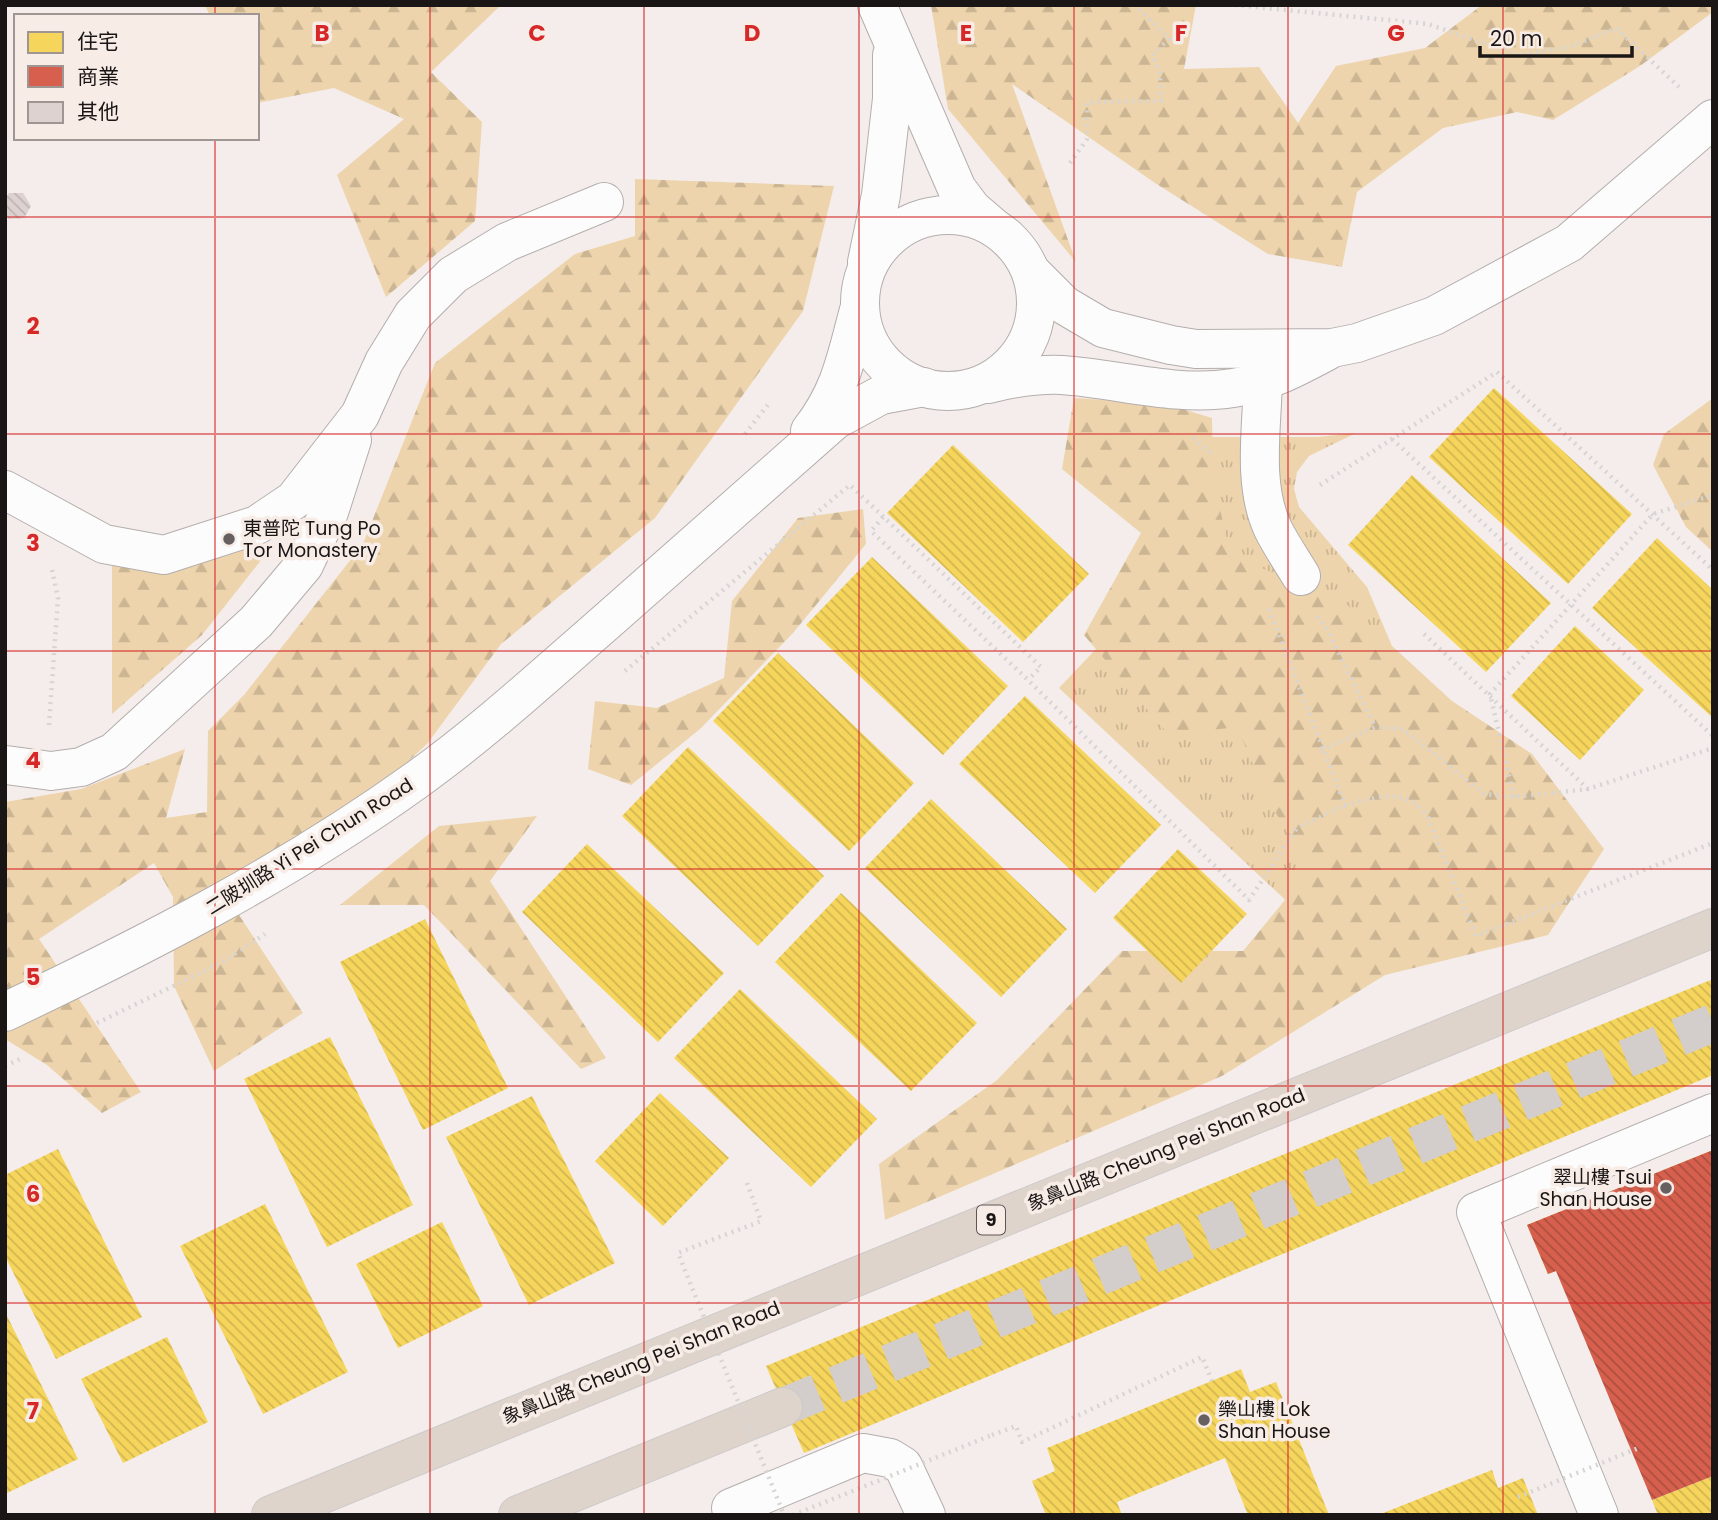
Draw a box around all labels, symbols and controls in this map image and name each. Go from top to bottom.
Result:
legend [14,14,259,140]
scale bar [1480,14,1632,58]
text: B [314,17,330,49]
text: C [528,17,546,49]
text: D [744,17,760,49]
text: E [960,17,972,49]
text: F [1175,17,1187,49]
text: G [1387,17,1405,49]
text: 20 m [1490,24,1543,53]
text: 住宅 [77,27,119,56]
text: 商業 [77,62,119,91]
text: 其他 [77,97,119,126]
text: 2 [26,310,40,342]
place label: 東普陀 Tung Po Tor Monastery [243,515,381,564]
text: 3 [26,527,40,559]
marker: 東普陀 Tung Po Tor Monastery [221,531,237,547]
text: 4 [25,744,41,776]
street label: 二陂圳路 Yi Pei Chun Road [200,771,418,921]
text: 5 [26,961,40,993]
street label: 象鼻山路 Cheung Pei Shan Road [1023,1081,1309,1218]
place label: 翠山樓 Tsui Shan House [1539,1164,1652,1213]
text: 6 [26,1178,40,1210]
marker: 翠山樓 Tsui Shan House [1658,1180,1674,1196]
road number: 9 [977,1205,1005,1234]
street label: 象鼻山路 Cheung Pei Shan Road [498,1294,784,1431]
text: 7 [27,1395,39,1427]
place label: 樂山樓 Lok Shan House [1218,1396,1331,1445]
marker: 樂山樓 Lok Shan House [1196,1412,1212,1428]

